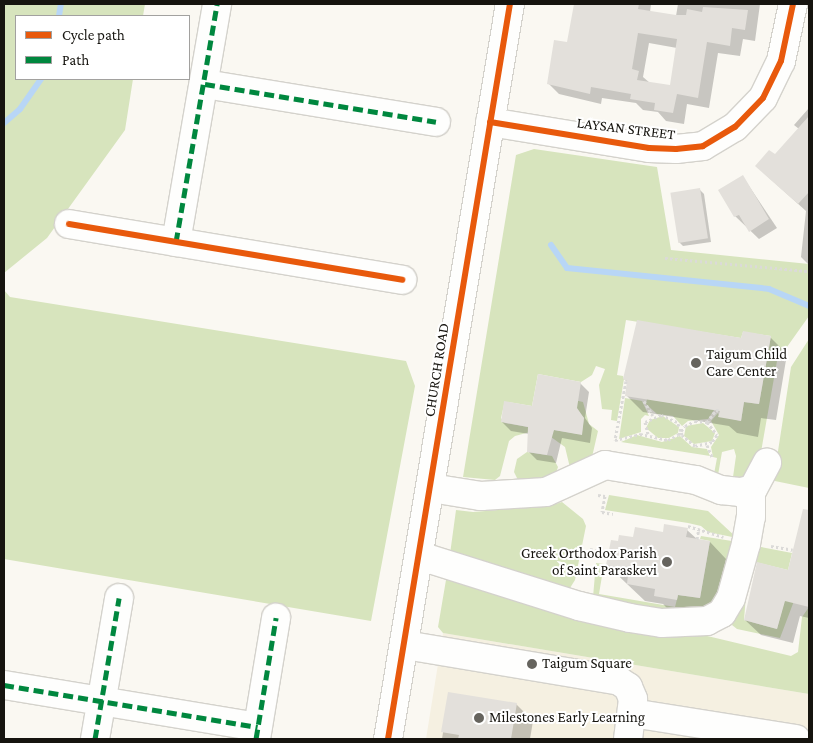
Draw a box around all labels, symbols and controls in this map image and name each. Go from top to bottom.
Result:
legend [15,15,190,80]
text: Cycle path [62,27,125,43]
text: Path [62,52,89,68]
street label: LAYSAN STREET [576,114,676,144]
street label: CHURCH ROAD [421,322,453,418]
place label: Taigum Child Care Center [706,345,787,380]
marker: Taigum Child Care Center [690,357,702,369]
place label: Greek Orthodox Parish of Saint Paraskevi [521,544,657,579]
marker: Greek Orthodox Parish of Saint Paraskevi [661,556,673,568]
place label: Taigum Square [542,655,632,673]
marker: Taigum Square [526,658,538,670]
place label: Milestones Early Learning [489,709,645,727]
marker: Milestones Early Learning [473,712,485,724]

